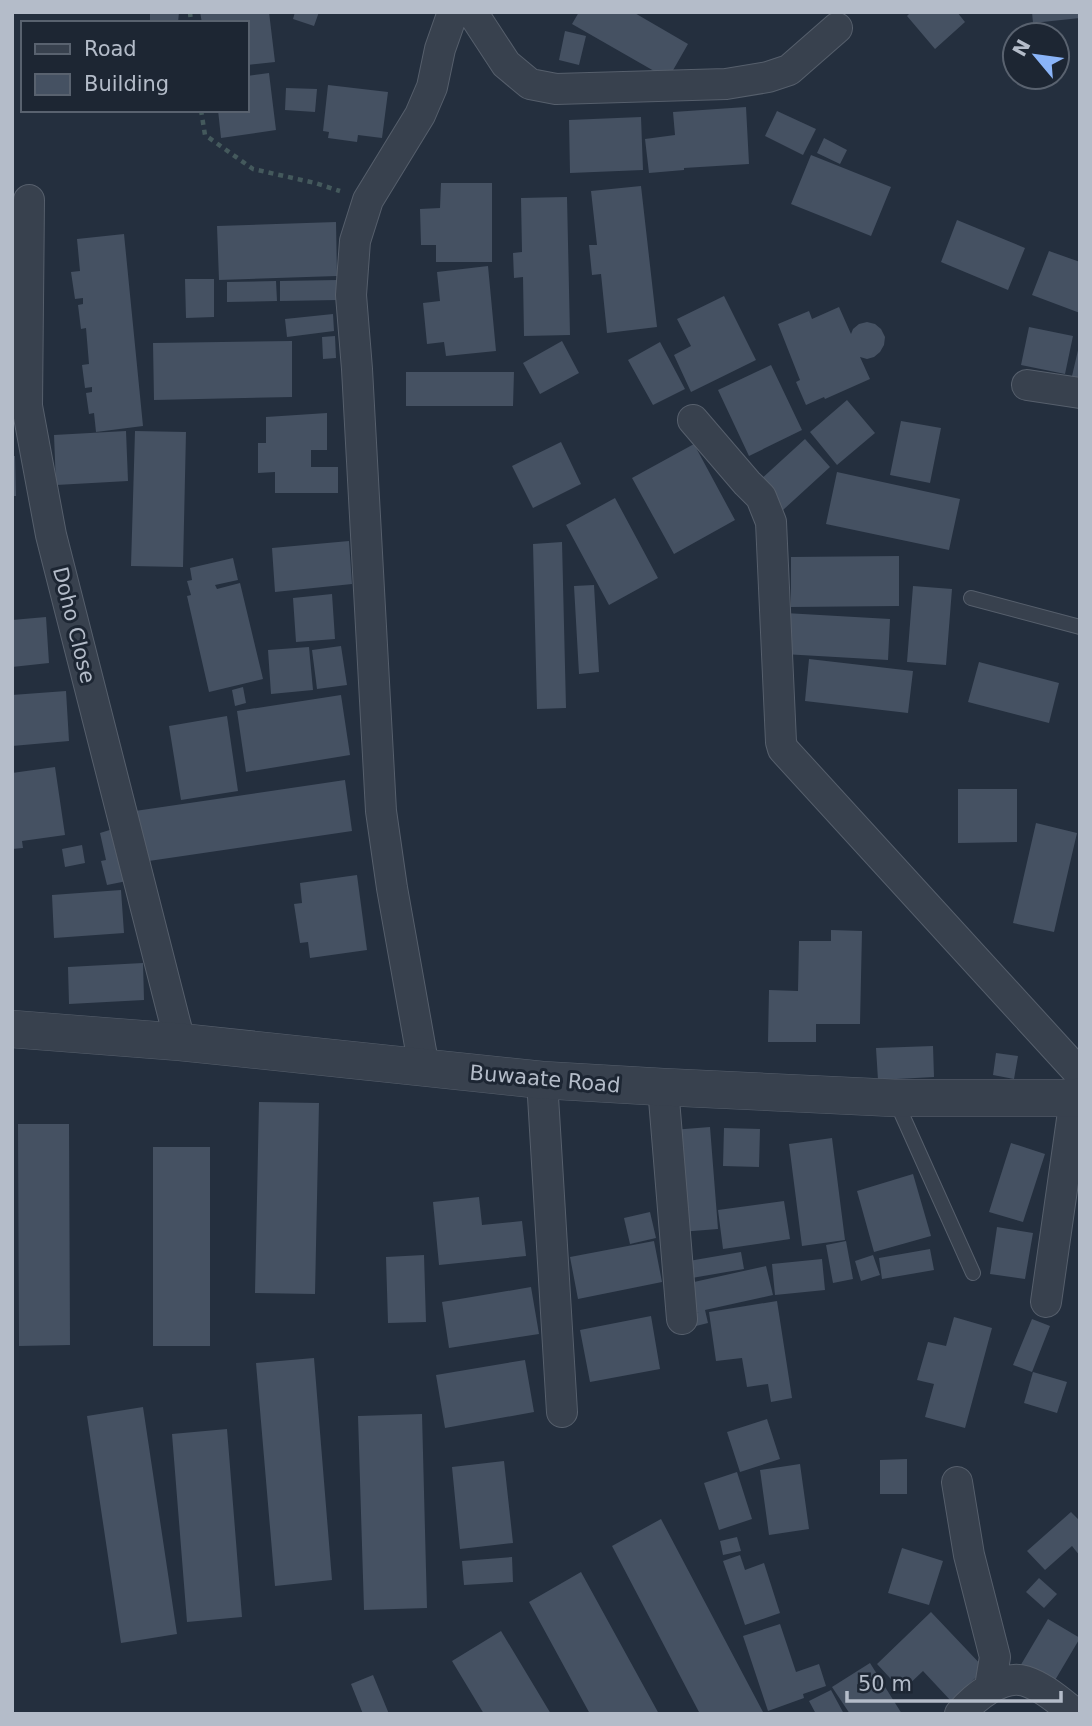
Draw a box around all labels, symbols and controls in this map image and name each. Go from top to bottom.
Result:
legend [21,21,248,112]
north arrow [1001,21,1071,91]
text: N [1008,35,1035,60]
text: Road [84,37,137,61]
text: Building [84,72,169,96]
street label: Doho Close [48,564,100,686]
street label: Buwaate Road [469,1060,621,1098]
scale bar [847,1660,1060,1704]
text: 50 m [858,1672,912,1696]

